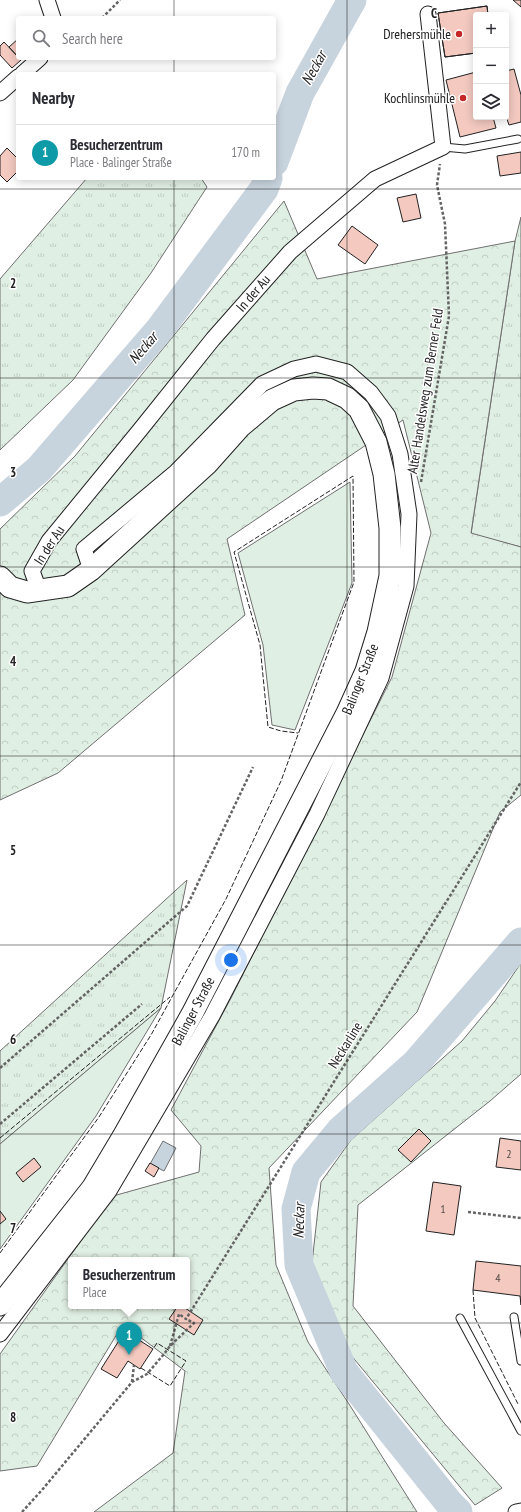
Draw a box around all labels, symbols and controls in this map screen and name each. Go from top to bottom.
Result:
text: C [431,5,437,22]
map controls [473,12,509,120]
button: + [473,12,509,48]
search box [16,16,276,60]
place label: Drehersmühle [383,25,451,43]
icon: search [30,27,52,49]
text: Search here [62,29,123,48]
marker: Drehersmühle [454,29,464,39]
water label: Neckar [297,46,331,88]
button: − [473,48,509,84]
button: layers [473,84,509,120]
text: Nearby [32,87,75,109]
place label: Kochlinsmühle [384,89,455,107]
marker: Kochlinsmühle [458,93,468,103]
text: Besucherzentrum [70,135,163,154]
text: 1 [42,144,48,161]
text: 170 m [231,144,260,161]
text: Place · Balinger Straße [70,154,172,171]
street label: In der Au [232,271,274,315]
text: 2 [10,275,16,292]
street label: Alter Handelsweg zum Berner Feld [403,307,447,475]
water label: Neckar [124,327,163,367]
text: 3 [10,464,16,481]
street label: In der Au [30,522,68,568]
street label: Balinger Straße [338,641,383,717]
text: 4 [10,653,17,670]
text: 5 [10,842,16,859]
your location [221,950,241,970]
street label: Balinger Straße [167,973,219,1048]
street label: Neckarline [324,1018,366,1072]
text: 6 [10,1031,16,1048]
house number: 2 [506,1146,512,1161]
water label: Neckar [288,1201,309,1239]
house number: 1 [440,1201,446,1216]
text: 7 [10,1220,16,1237]
popup [68,1257,190,1309]
text: Besucherzentrum [83,1265,175,1284]
house number: 4 [495,1270,501,1285]
text: Place [83,1284,107,1301]
pin: 1 [116,1322,142,1355]
text: 8 [10,1409,16,1426]

